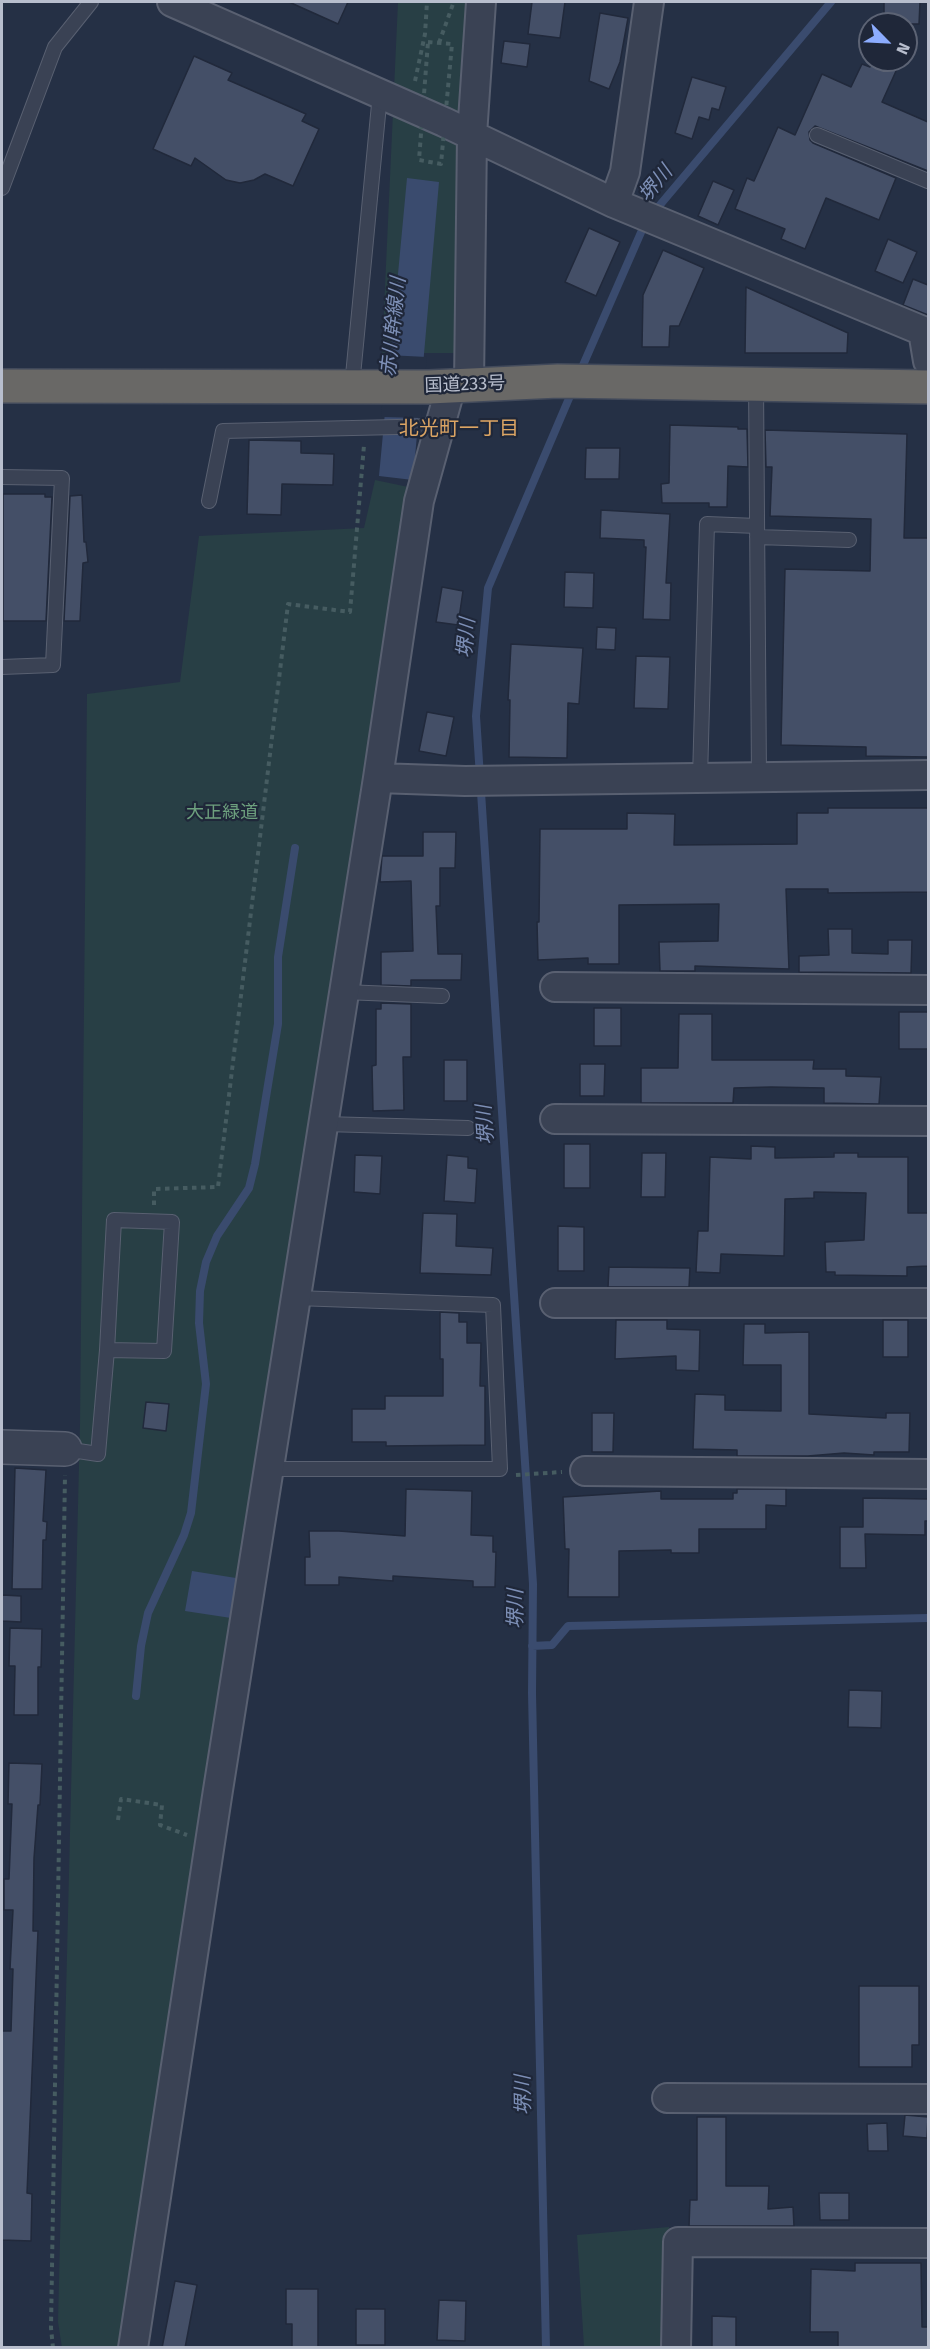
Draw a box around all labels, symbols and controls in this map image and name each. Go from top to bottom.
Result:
north arrow [858,12,918,72]
text: N [892,40,914,57]
water label: 堺川 [634,161,678,207]
water label: 赤川幹線川 [377,276,411,378]
street label: 国道233号 [424,373,506,397]
district label: 北光町一丁目 [399,417,519,441]
water label: 堺川 [453,617,481,659]
park label: 大正緑道 [186,802,258,824]
water label: 堺川 [473,1104,499,1146]
water label: 堺川 [504,1589,528,1629]
water label: 堺川 [512,2075,536,2115]

